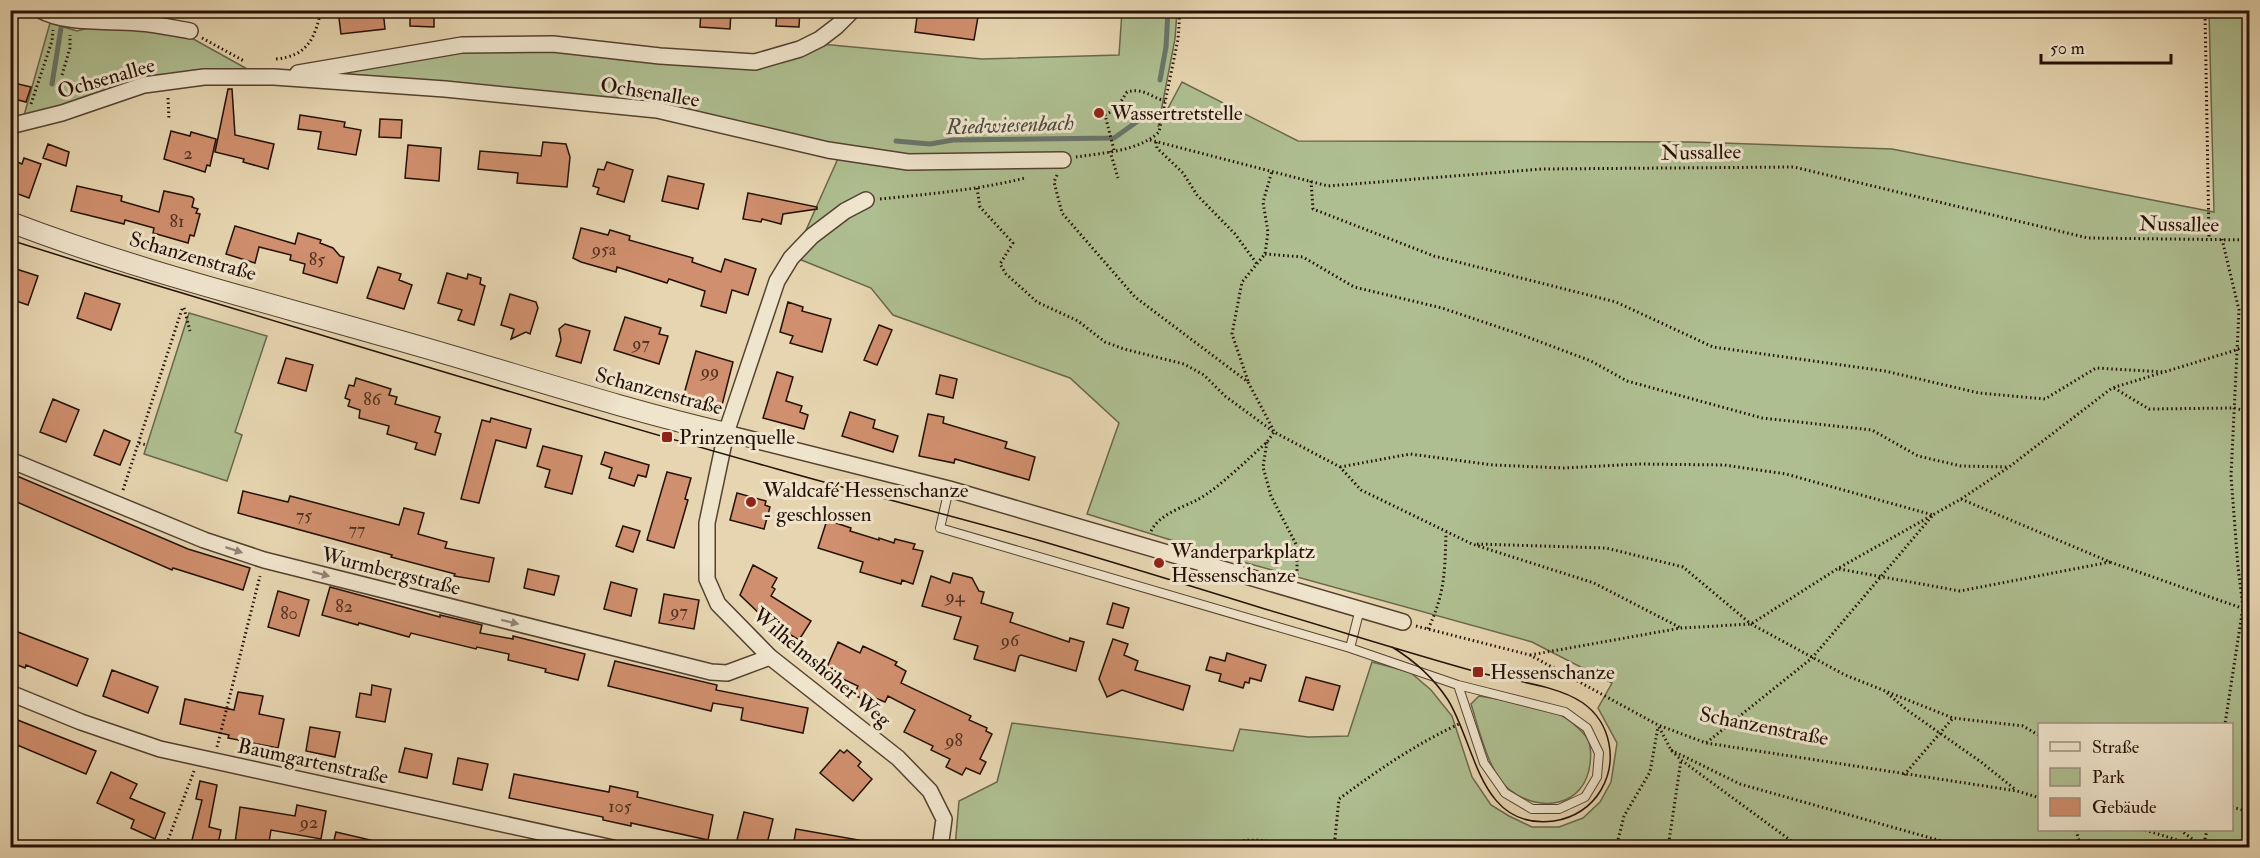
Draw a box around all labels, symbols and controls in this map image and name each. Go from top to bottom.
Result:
scale bar [2041,27,2172,65]
text: 50 m [2050,37,2085,60]
street label: Ochsenallee [54,52,158,105]
street label: Ochsenallee [598,71,702,114]
place label: Wassertretstelle [1110,100,1243,127]
marker: Wassertretstelle [1092,106,1106,120]
water label: Riedwiesenbach [944,109,1075,141]
street label: Nussallee [1661,138,1742,167]
house number: 2 [183,142,193,165]
house number: 81 [170,210,184,233]
street label: Nussallee [2139,210,2220,239]
street label: Schanzenstraße [126,225,260,288]
house number: 95a [590,238,617,261]
house number: 85 [309,248,325,271]
house number: 97 [630,332,650,355]
house number: 99 [699,360,719,383]
street label: Schanzenstraße [592,361,726,422]
house number: 86 [363,388,382,411]
place label: Prinzenquelle [679,424,795,451]
marker: Prinzenquelle [660,430,674,444]
place label: Waldcafé Hessenschanze - geschlossen [762,477,969,528]
marker: Waldcafé Hessenschanze - geschlossen [744,495,758,509]
house number: 75 [296,504,312,527]
house number: 77 [349,518,365,541]
place label: Wanderparkplatz Hessenschanze [1170,538,1315,589]
street label: Wurmbergstraße [318,541,463,602]
one-way arrow [225,546,243,555]
marker: Wanderparkplatz Hessenschanze [1152,556,1166,570]
one-way arrow [312,570,330,580]
house number: 94 [944,585,966,608]
house number: 82 [335,595,353,618]
house number: 97 [668,600,688,623]
street label: Wilhelmshöher Weg [746,601,897,734]
house number: 80 [280,602,298,625]
one-way arrow [500,618,519,628]
house number: 96 [999,629,1020,652]
place label: Hessenschanze [1490,659,1615,686]
marker: Hessenschanze [1471,665,1485,679]
street label: Schanzenstraße [1697,701,1831,752]
legend [2038,723,2233,831]
house number: 98 [943,729,963,752]
street label: Baumgartenstraße [235,732,391,791]
text: Straße [2092,736,2140,759]
text: Park [2092,766,2125,789]
house number: 105 [608,795,632,818]
text: Gebäude [2092,796,2157,819]
house number: 92 [298,811,318,834]

